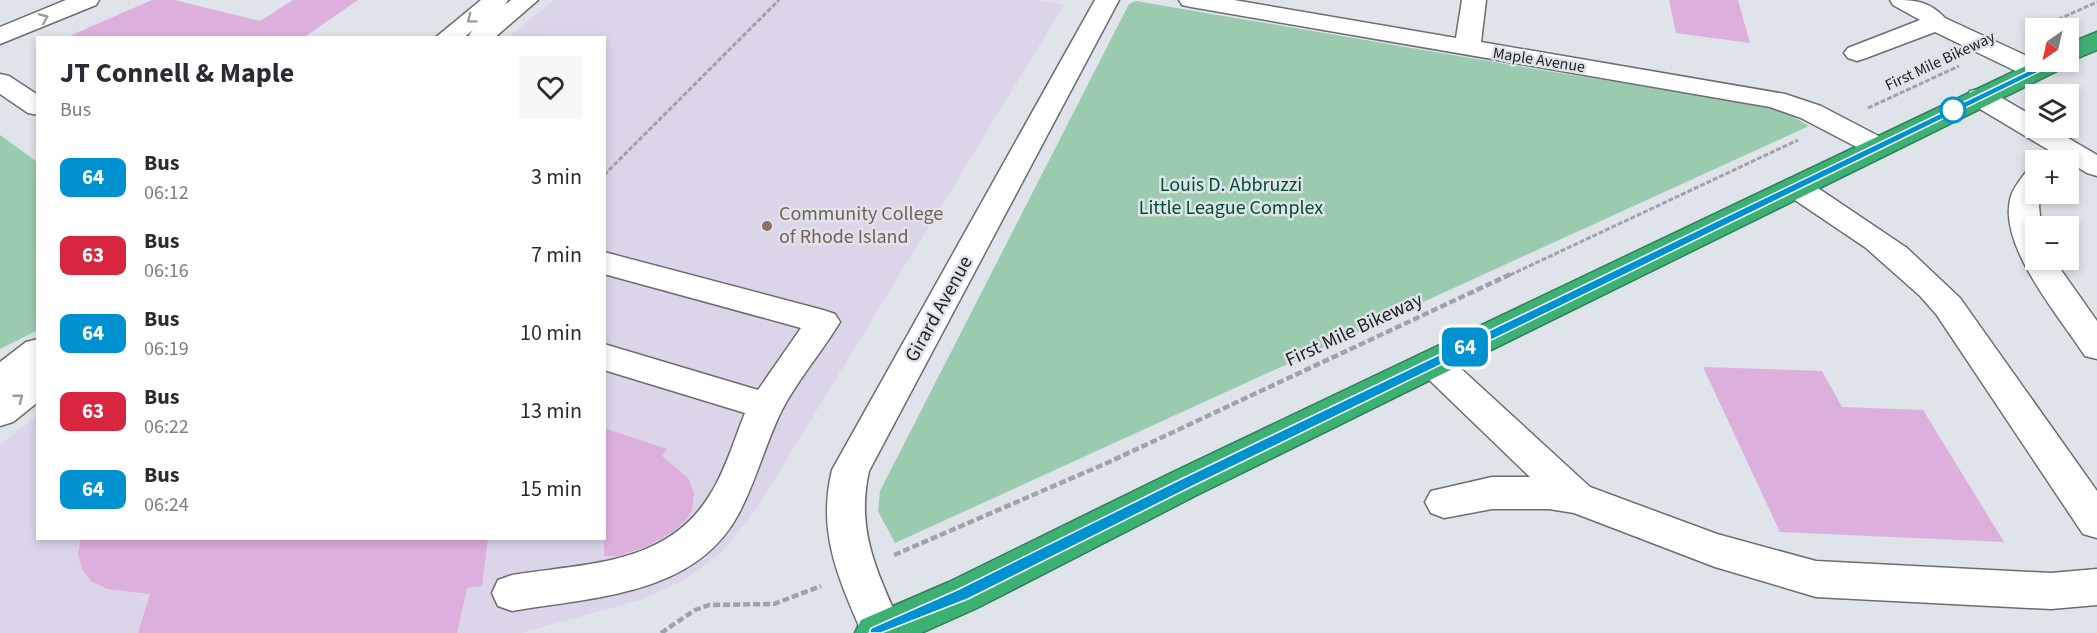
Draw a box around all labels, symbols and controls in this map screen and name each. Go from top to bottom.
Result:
one-way arrow [467,11,478,22]
one-way arrow [37,13,48,25]
north arrow [2025,18,2079,72]
map controls [2025,18,2079,270]
street label: First Mile Bikeway [1881,26,1999,96]
street label: Maple Avenue [1491,42,1587,78]
text: JT Connell & Maple [60,53,294,93]
button: heart [519,56,582,119]
button: layers [2025,84,2079,138]
text: Bus [60,96,91,124]
unlabelled marker [1940,97,1966,123]
text: Bus [144,147,180,179]
button: + [2025,150,2079,204]
text: 3 min [531,161,582,193]
text: 64 [82,162,104,192]
park label: Louis D. Abbruzzi Little League Complex [1139,171,1323,222]
text: 06:12 [144,179,189,207]
place label: Community College of Rhode Island [779,200,943,251]
button: − [2025,216,2079,270]
marker: Community College of Rhode Island [760,219,774,233]
text: Bus [144,225,180,257]
text: 7 min [531,239,582,271]
text: 63 [82,240,104,270]
street label: Girard Avenue [898,251,980,367]
text: 06:16 [144,257,189,285]
street label: First Mile Bikeway [1281,286,1428,374]
text: Bus [144,303,180,335]
text: 10 min [520,317,582,349]
text: 64 [82,318,104,348]
line badge: 64 [1438,328,1492,366]
text: 64 [1454,332,1476,362]
text: 06:19 [144,335,189,363]
text: Bus [144,381,180,413]
one-way arrow [12,394,23,405]
text: 13 min [520,395,582,427]
text: 63 [82,396,104,426]
text: 06:22 [144,413,189,441]
text: Bus [144,459,180,491]
text: 15 min [520,473,582,505]
text: 64 [82,474,104,504]
text: 06:24 [144,491,189,519]

